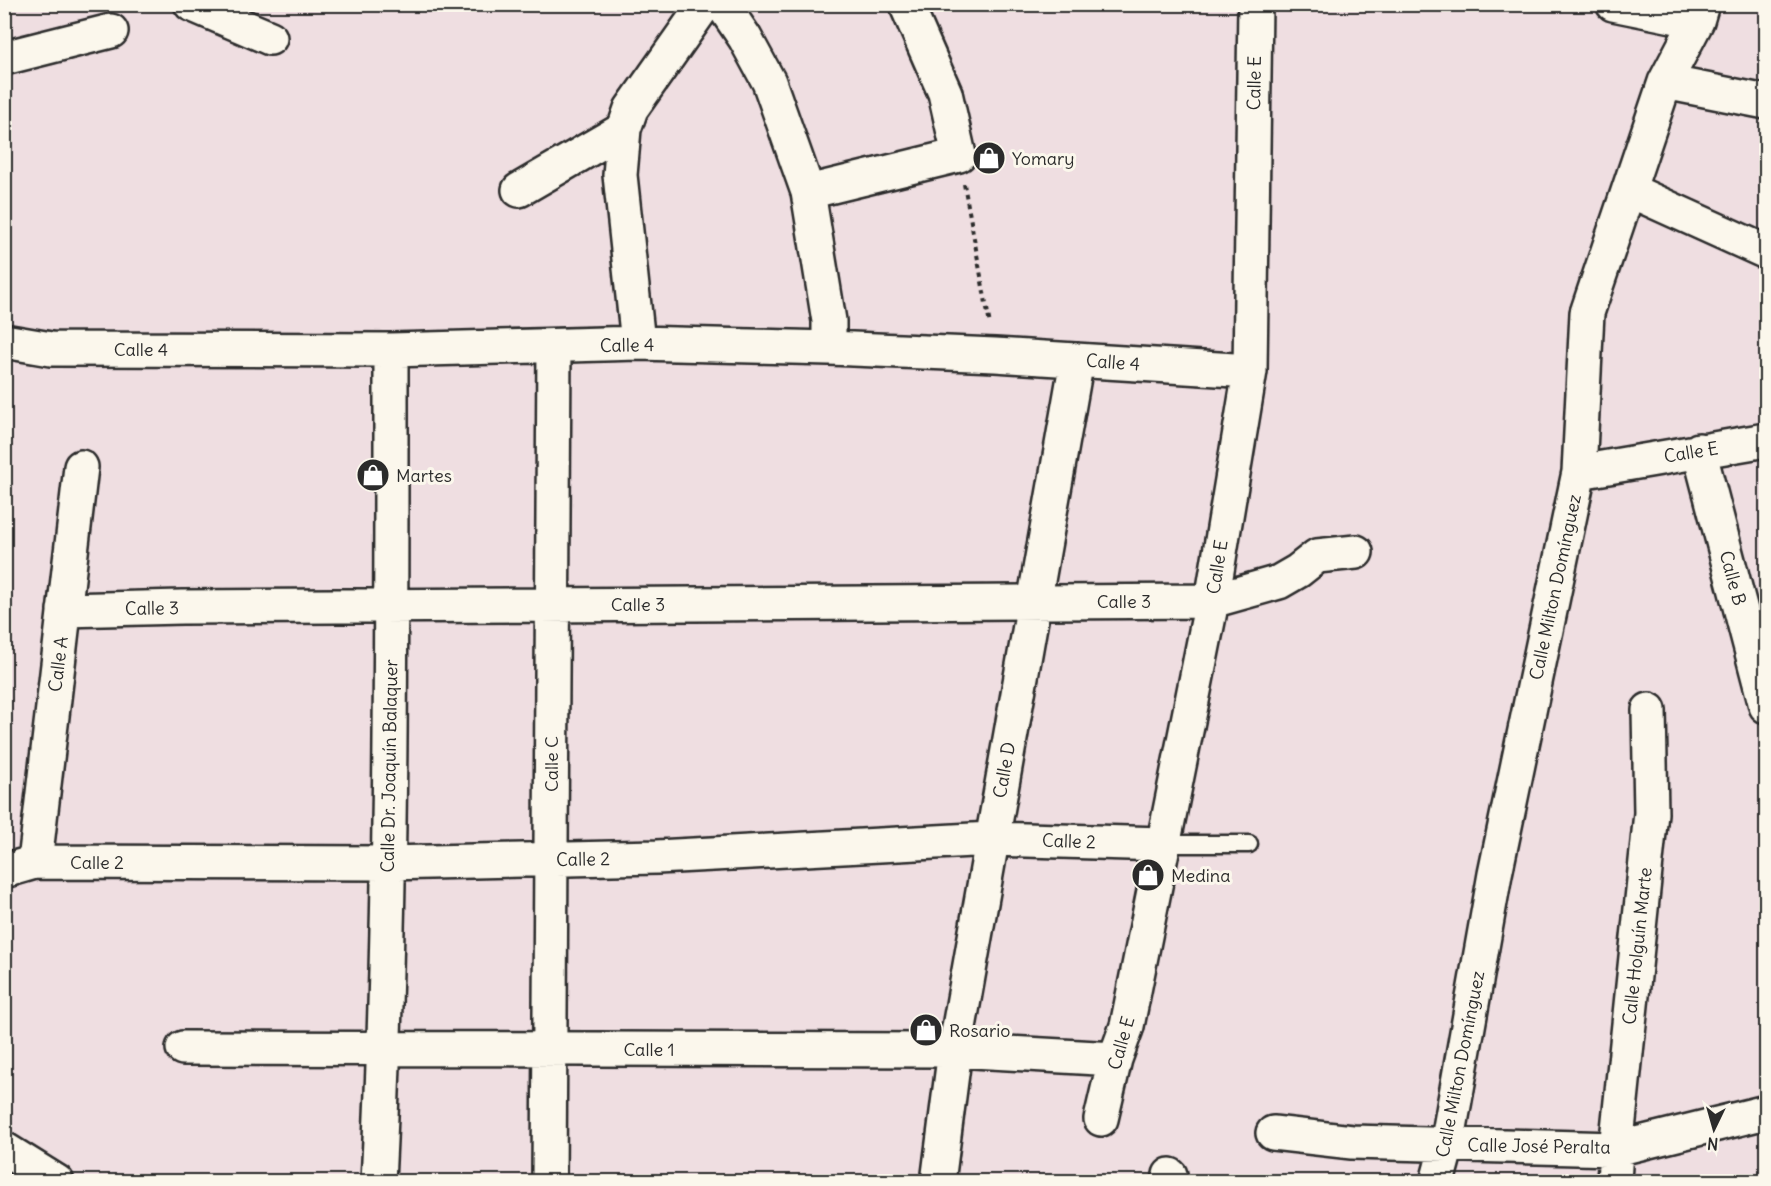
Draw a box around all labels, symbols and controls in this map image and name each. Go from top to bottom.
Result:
street label: Calle E [1242,55,1266,111]
shop icon: Yomary [971,140,1007,176]
place label: Yomary [1012,147,1075,170]
street label: Calle 4 [600,333,654,357]
street label: Calle 4 [114,338,168,361]
street label: Calle 4 [1085,349,1141,375]
street label: Calle E [1662,436,1720,468]
shop icon: Martes [355,457,391,493]
place label: Martes [396,464,452,487]
street label: Calle Milton Domínguez [1524,492,1586,682]
street label: Calle E [1201,538,1233,596]
street label: Calle B [1715,548,1751,608]
street label: Calle 3 [1097,590,1151,613]
street label: Calle 3 [611,593,665,616]
street label: Calle 3 [125,596,179,620]
street label: Calle A [43,635,73,693]
street label: Calle Dr. Joaquín Balaquer [376,658,402,873]
street label: Calle C [540,736,563,792]
street label: Calle D [988,740,1020,800]
street label: Calle 2 [1042,829,1096,853]
street label: Calle 2 [556,847,610,871]
street label: Calle 2 [70,851,124,874]
shop icon: Medina [1130,857,1166,893]
place label: Medina [1171,864,1231,887]
street label: Calle Holguín Marte [1617,866,1657,1026]
street label: Calle Milton Domínguez [1431,968,1489,1159]
shop icon: Rosario [908,1012,944,1048]
street label: Calle E [1102,1014,1140,1072]
place label: Rosario [949,1019,1010,1042]
street label: Calle 1 [623,1038,675,1061]
north arrow [1684,1099,1744,1159]
street label: Calle José Peralta [1467,1133,1611,1159]
text: N [1706,1133,1719,1154]

